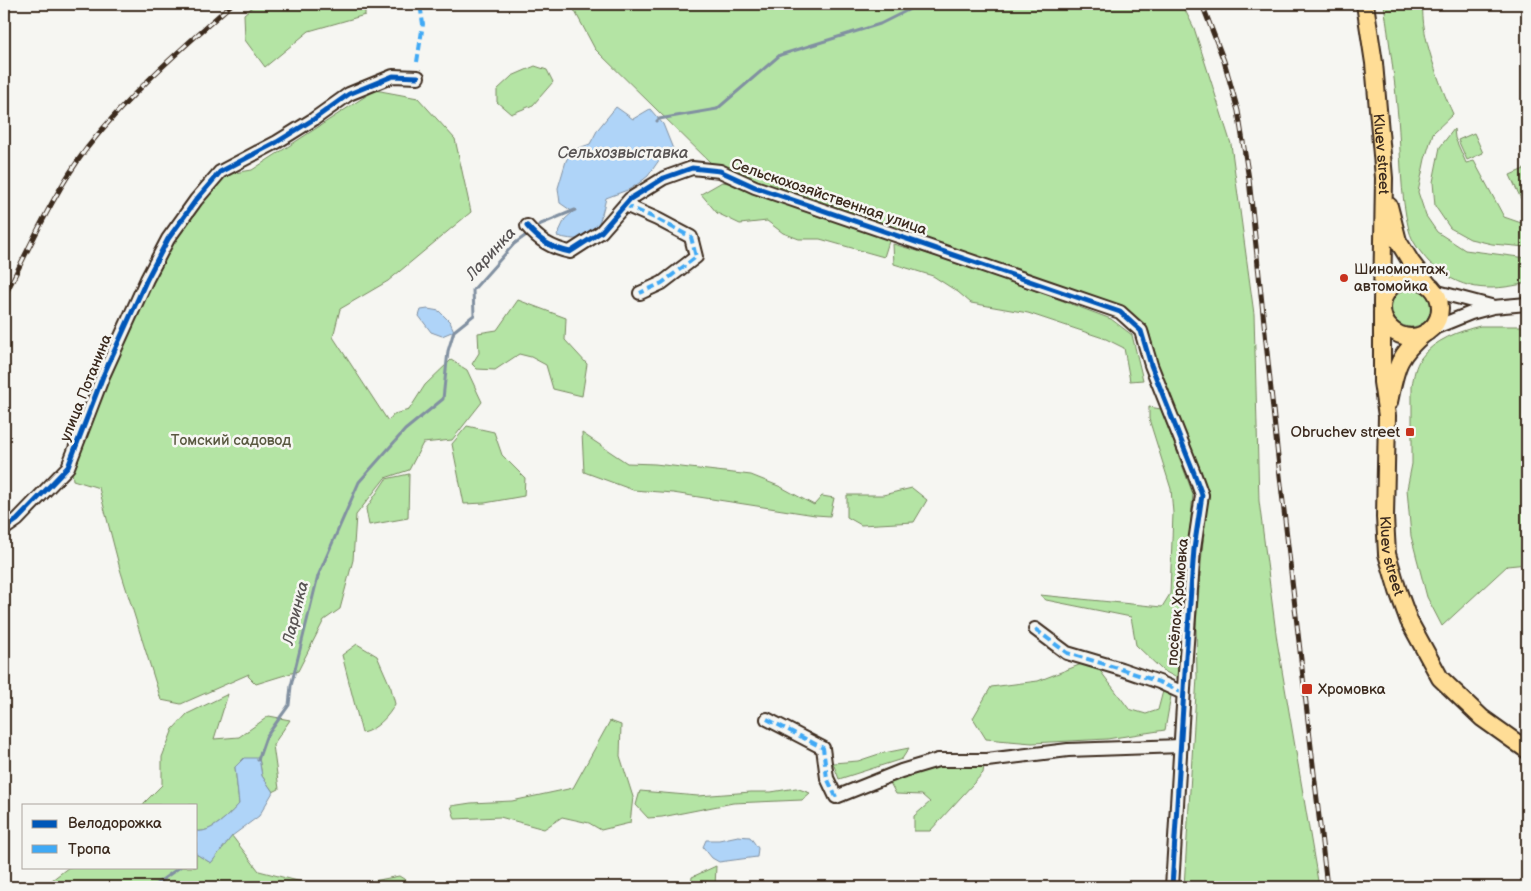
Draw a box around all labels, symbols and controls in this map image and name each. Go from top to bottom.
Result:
street label: Kluev street [1369,113,1394,195]
water label: Сельхозвыставка [557,144,689,163]
street label: Сельскохозяйственная улица [729,155,930,240]
water label: Ларинка [461,224,520,285]
place label: Шиномонтаж, автомойка [1354,260,1448,296]
marker: Шиномонтаж, автомойка [1338,272,1350,284]
street label: улица Потанина [56,331,116,444]
place label: Obruchev street [1290,423,1400,442]
marker: Obruchev street [1404,426,1416,438]
park label: Томский садовод [171,431,291,450]
street label: Kluev street [1375,516,1409,599]
street label: посёлок Хромовка [1163,537,1193,667]
water label: Ларинка [279,579,313,648]
place label: Хромовка [1318,680,1386,699]
marker: Хромовка [1300,682,1314,696]
legend [22,804,198,868]
text: Велодорожка [68,814,162,833]
text: Тропа [68,840,111,859]

